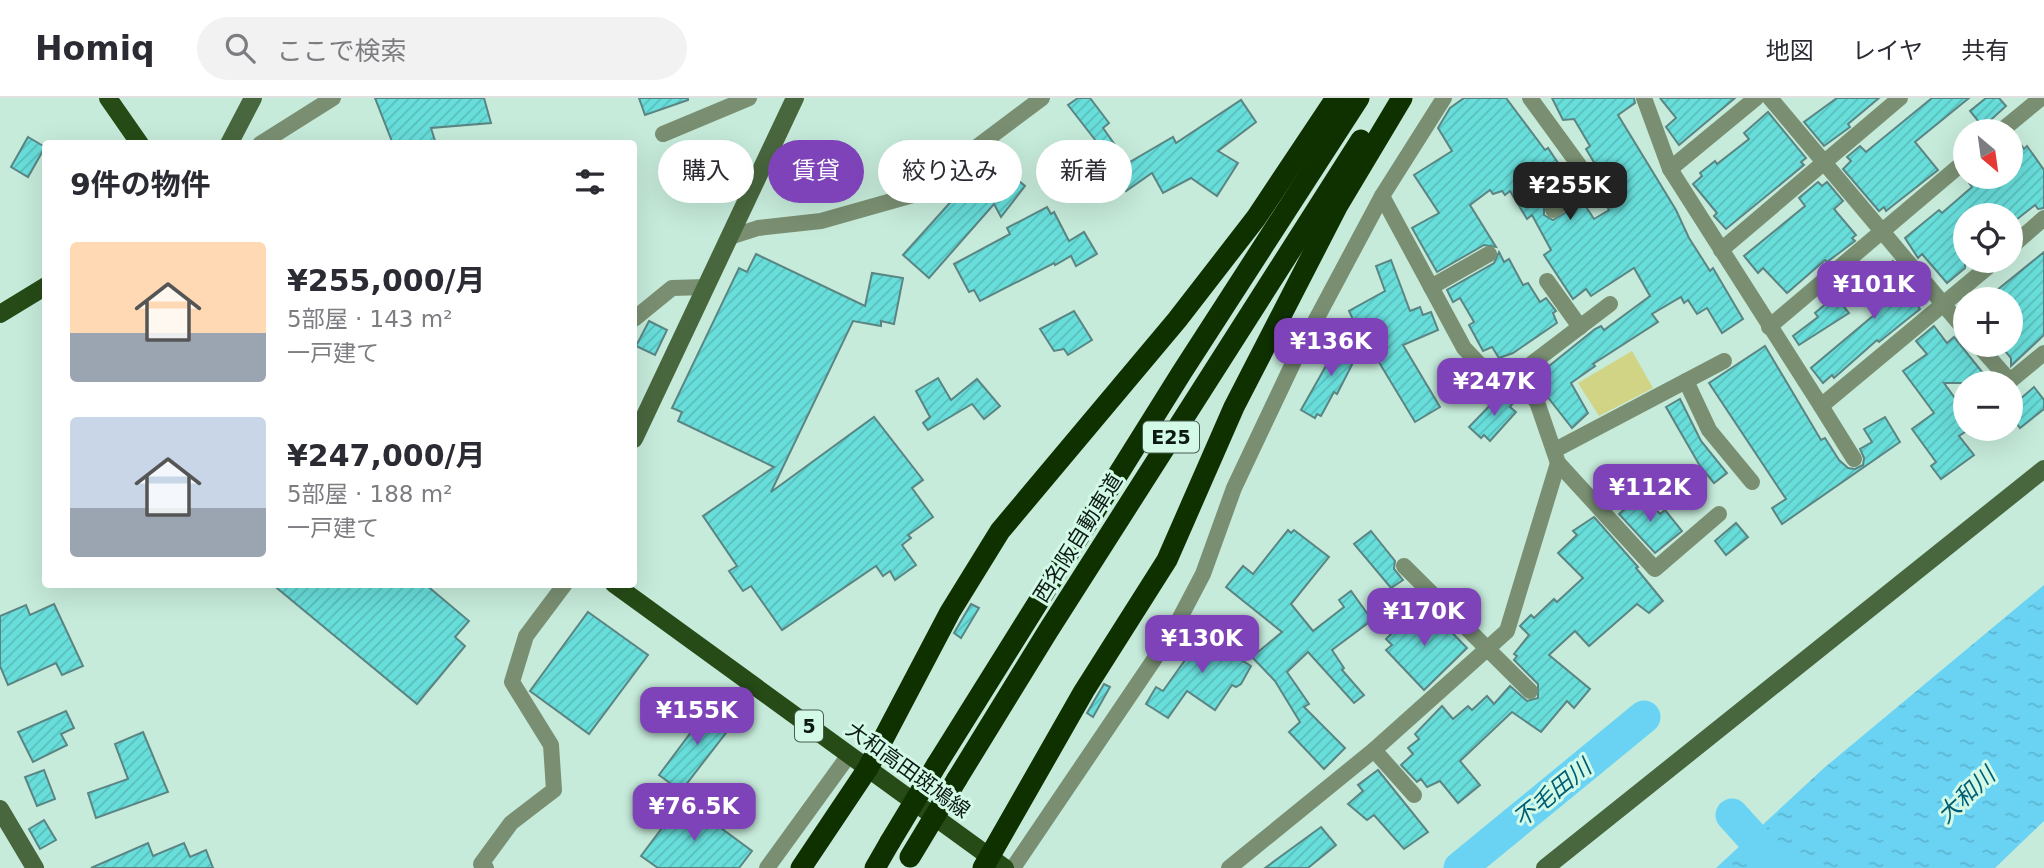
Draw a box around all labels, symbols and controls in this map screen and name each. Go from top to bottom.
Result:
search box [197,17,687,80]
text: Homiq [35,29,155,68]
icon: search [221,29,259,67]
text: ここで検索 [277,36,407,66]
text: 地図 [1766,37,1814,65]
text: レイヤ [1852,37,1923,65]
text: 共有 [1961,37,2009,65]
north arrow [1953,119,2023,189]
map controls [1953,119,2023,441]
chip: 購入 [658,140,754,203]
chip: 賃貸 [768,140,864,203]
chip: 絞り込み [878,140,1022,203]
chip: 新着 [1036,140,1132,203]
pin: ¥255K [1521,162,1619,222]
icon: filters [571,163,609,201]
text: 9件の物件 [70,167,211,202]
text: ¥255K [1529,172,1611,198]
button: locate [1953,203,2023,273]
pin: ¥101K [1825,262,1923,321]
text: ¥255,000/月 [287,263,485,298]
icon: home [126,270,210,354]
text: ¥101K [1833,271,1915,297]
button: + [1953,287,2023,357]
text: 5部屋 · 143 m² [287,306,452,332]
pin: ¥136K [1282,318,1380,378]
text: ¥136K [1290,328,1372,354]
text: 一戸建て [287,340,379,366]
pin: ¥247K [1445,358,1543,418]
text: ¥247K [1453,368,1535,394]
button: − [1953,371,2023,441]
road number: E25 [1143,422,1199,452]
text: ¥247,000/月 [287,438,485,473]
icon: home [126,445,210,529]
pin: ¥112K [1601,464,1699,524]
street label: 西名阪自動車道 [1029,469,1127,607]
text: ¥112K [1609,474,1691,500]
text: 5部屋 · 188 m² [287,481,452,507]
text: 一戸建て [287,515,379,541]
pin: ¥170K [1375,588,1473,648]
text: ¥170K [1383,598,1465,624]
pin: ¥130K [1153,616,1251,675]
text: ¥130K [1161,625,1243,651]
pin: ¥155K [648,688,746,747]
text: ¥155K [656,697,738,723]
road number: 5 [795,710,823,741]
street label: 大和高田斑鳩線 [841,717,975,823]
water label: 不毛田川 [1508,752,1598,832]
water label: 大和川 [1932,760,2002,828]
pin: ¥76.5K [637,784,751,843]
text: ¥76.5K [649,793,739,819]

